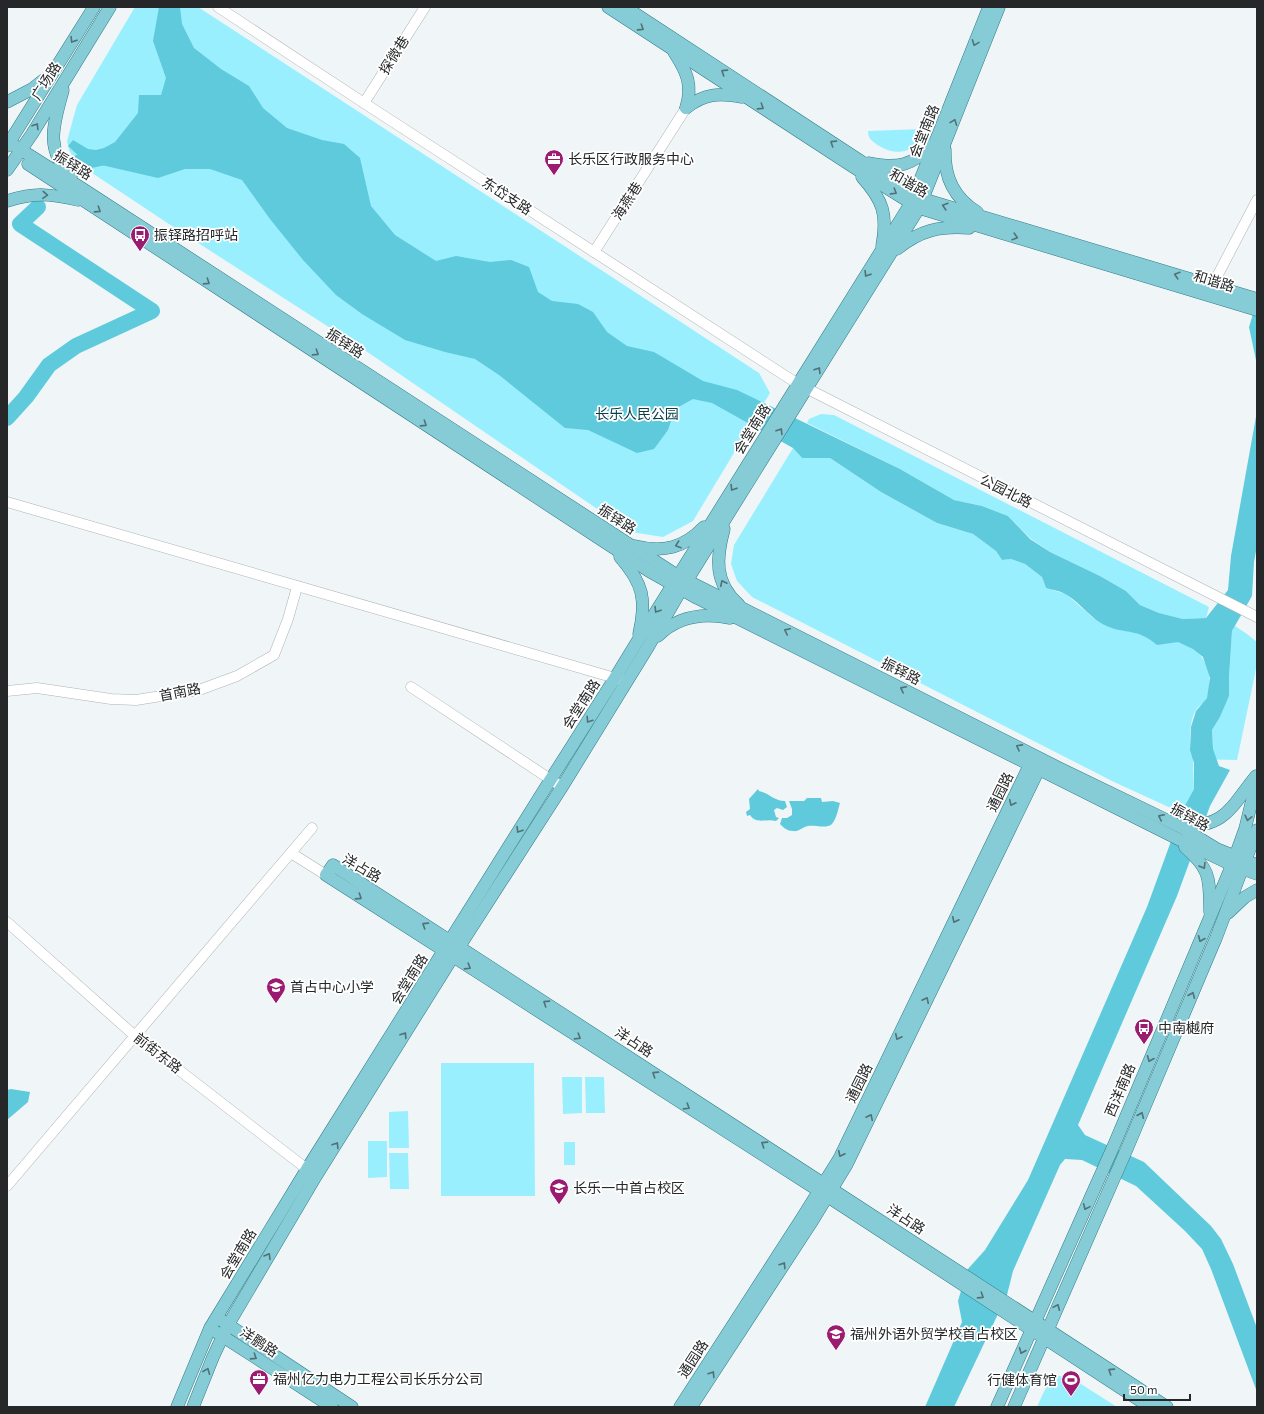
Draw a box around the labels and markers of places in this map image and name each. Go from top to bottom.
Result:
office icon: 长乐区行政服务中心 [543,148,565,176]
place label: 长乐区行政服务中心 [568,150,694,167]
bus stop icon: 振铎路招呼站 [129,224,151,252]
place label: 振铎路招呼站 [154,226,238,243]
school or university icon: 首占中心小学 [265,976,287,1004]
place label: 首占中心小学 [290,978,374,995]
bus stop icon: 中南樾府 [1133,1017,1155,1045]
place label: 中南樾府 [1158,1019,1214,1036]
school or university icon: 长乐一中首占校区 [548,1177,570,1205]
place label: 长乐一中首占校区 [573,1179,685,1196]
school or university icon: 福州外语外贸学校首占校区 [825,1323,847,1351]
place label: 福州外语外贸学校首占校区 [850,1325,1018,1342]
office icon: 福州亿力电力工程公司长乐分公司 [248,1368,270,1396]
sports icon: 行健体育馆 [1060,1369,1082,1397]
place label: 福州亿力电力工程公司长乐分公司 [273,1370,483,1387]
place label: 行健体育馆 [987,1371,1057,1388]

